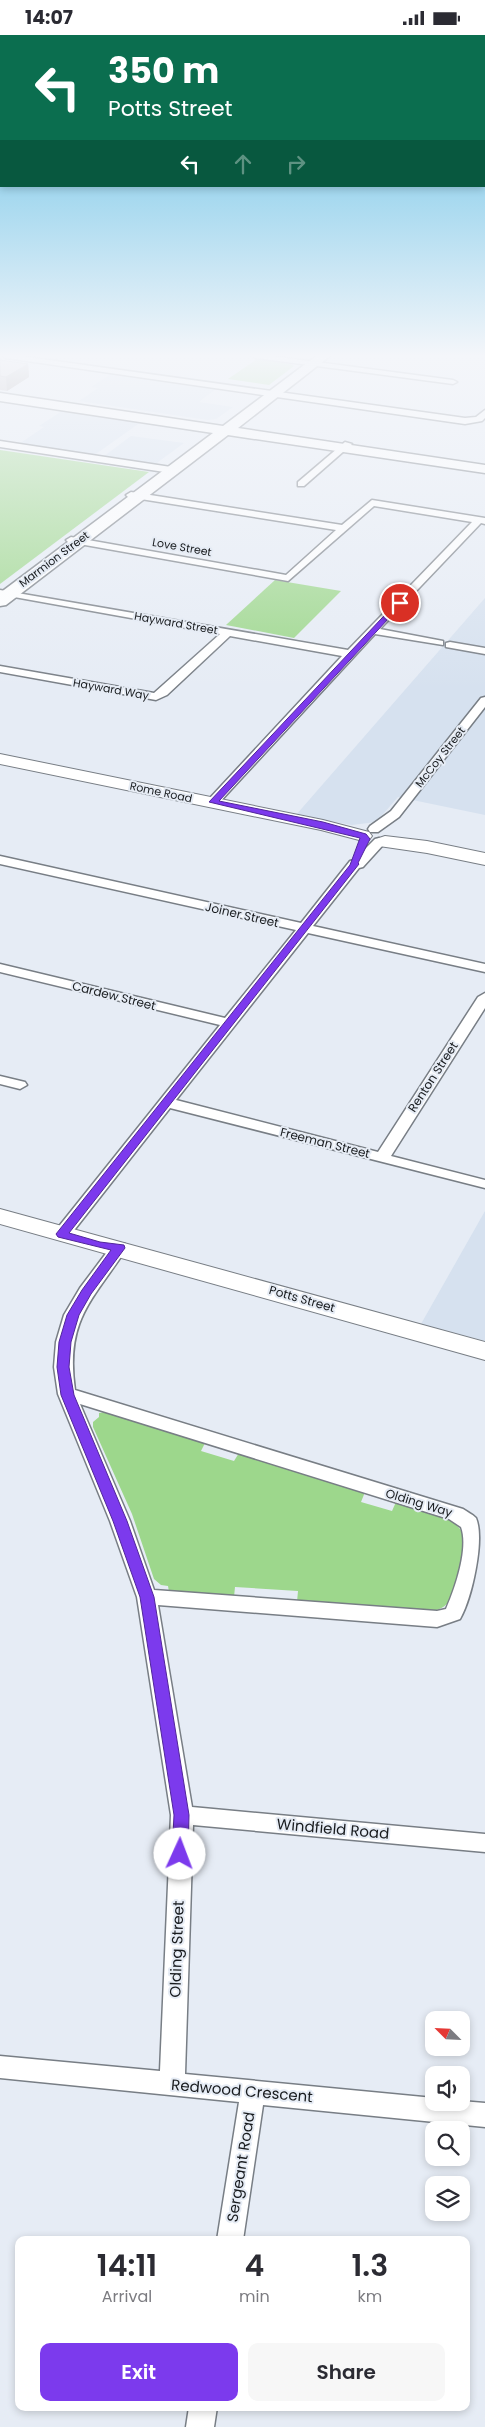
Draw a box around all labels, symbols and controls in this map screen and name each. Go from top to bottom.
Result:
text: 14:07 [25,4,73,31]
text: 350 m [108,46,219,95]
icon: left [25,55,90,120]
text: Potts Street [108,93,233,124]
icon: left [176,150,204,178]
icon: ahead [229,150,257,178]
icon: right [282,150,310,178]
street label: Marmion Street [16,527,92,591]
street label: Love Street [151,534,213,560]
pin [379,582,421,624]
icon: arrive [386,589,414,617]
street label: Hayward Street [133,608,219,638]
street label: Hayward Way [72,674,151,704]
street label: McCoy Street [411,723,469,791]
street label: Rome Road [128,778,194,806]
street label: Joiner Street [204,898,281,931]
street label: Cardew Street [71,977,158,1014]
street label: Renton Street [404,1038,462,1115]
street label: Freeman Street [278,1123,372,1162]
street label: Potts Street [267,1281,337,1316]
street label: Olding Way [384,1484,455,1521]
street label: Windfield Road [276,1813,390,1844]
position arrow [153,1827,205,1879]
street label: Olding Street [164,1900,189,1998]
north arrow [425,2011,470,2056]
map controls [425,2011,470,2221]
button: sound [425,2066,470,2111]
street label: Redwood Crescent [170,2074,314,2107]
street label: Sergeant Road [221,2110,260,2224]
button: search [425,2121,470,2166]
button: layers [425,2176,470,2221]
text: 14:11 [97,2244,157,2287]
text: 4 [244,2244,264,2287]
text: 1.3 [352,2244,388,2287]
text: Arrival [102,2285,152,2308]
text: min [239,2285,270,2308]
text: km [357,2285,382,2308]
button: Exit [40,2343,238,2401]
button: Share [248,2343,445,2401]

